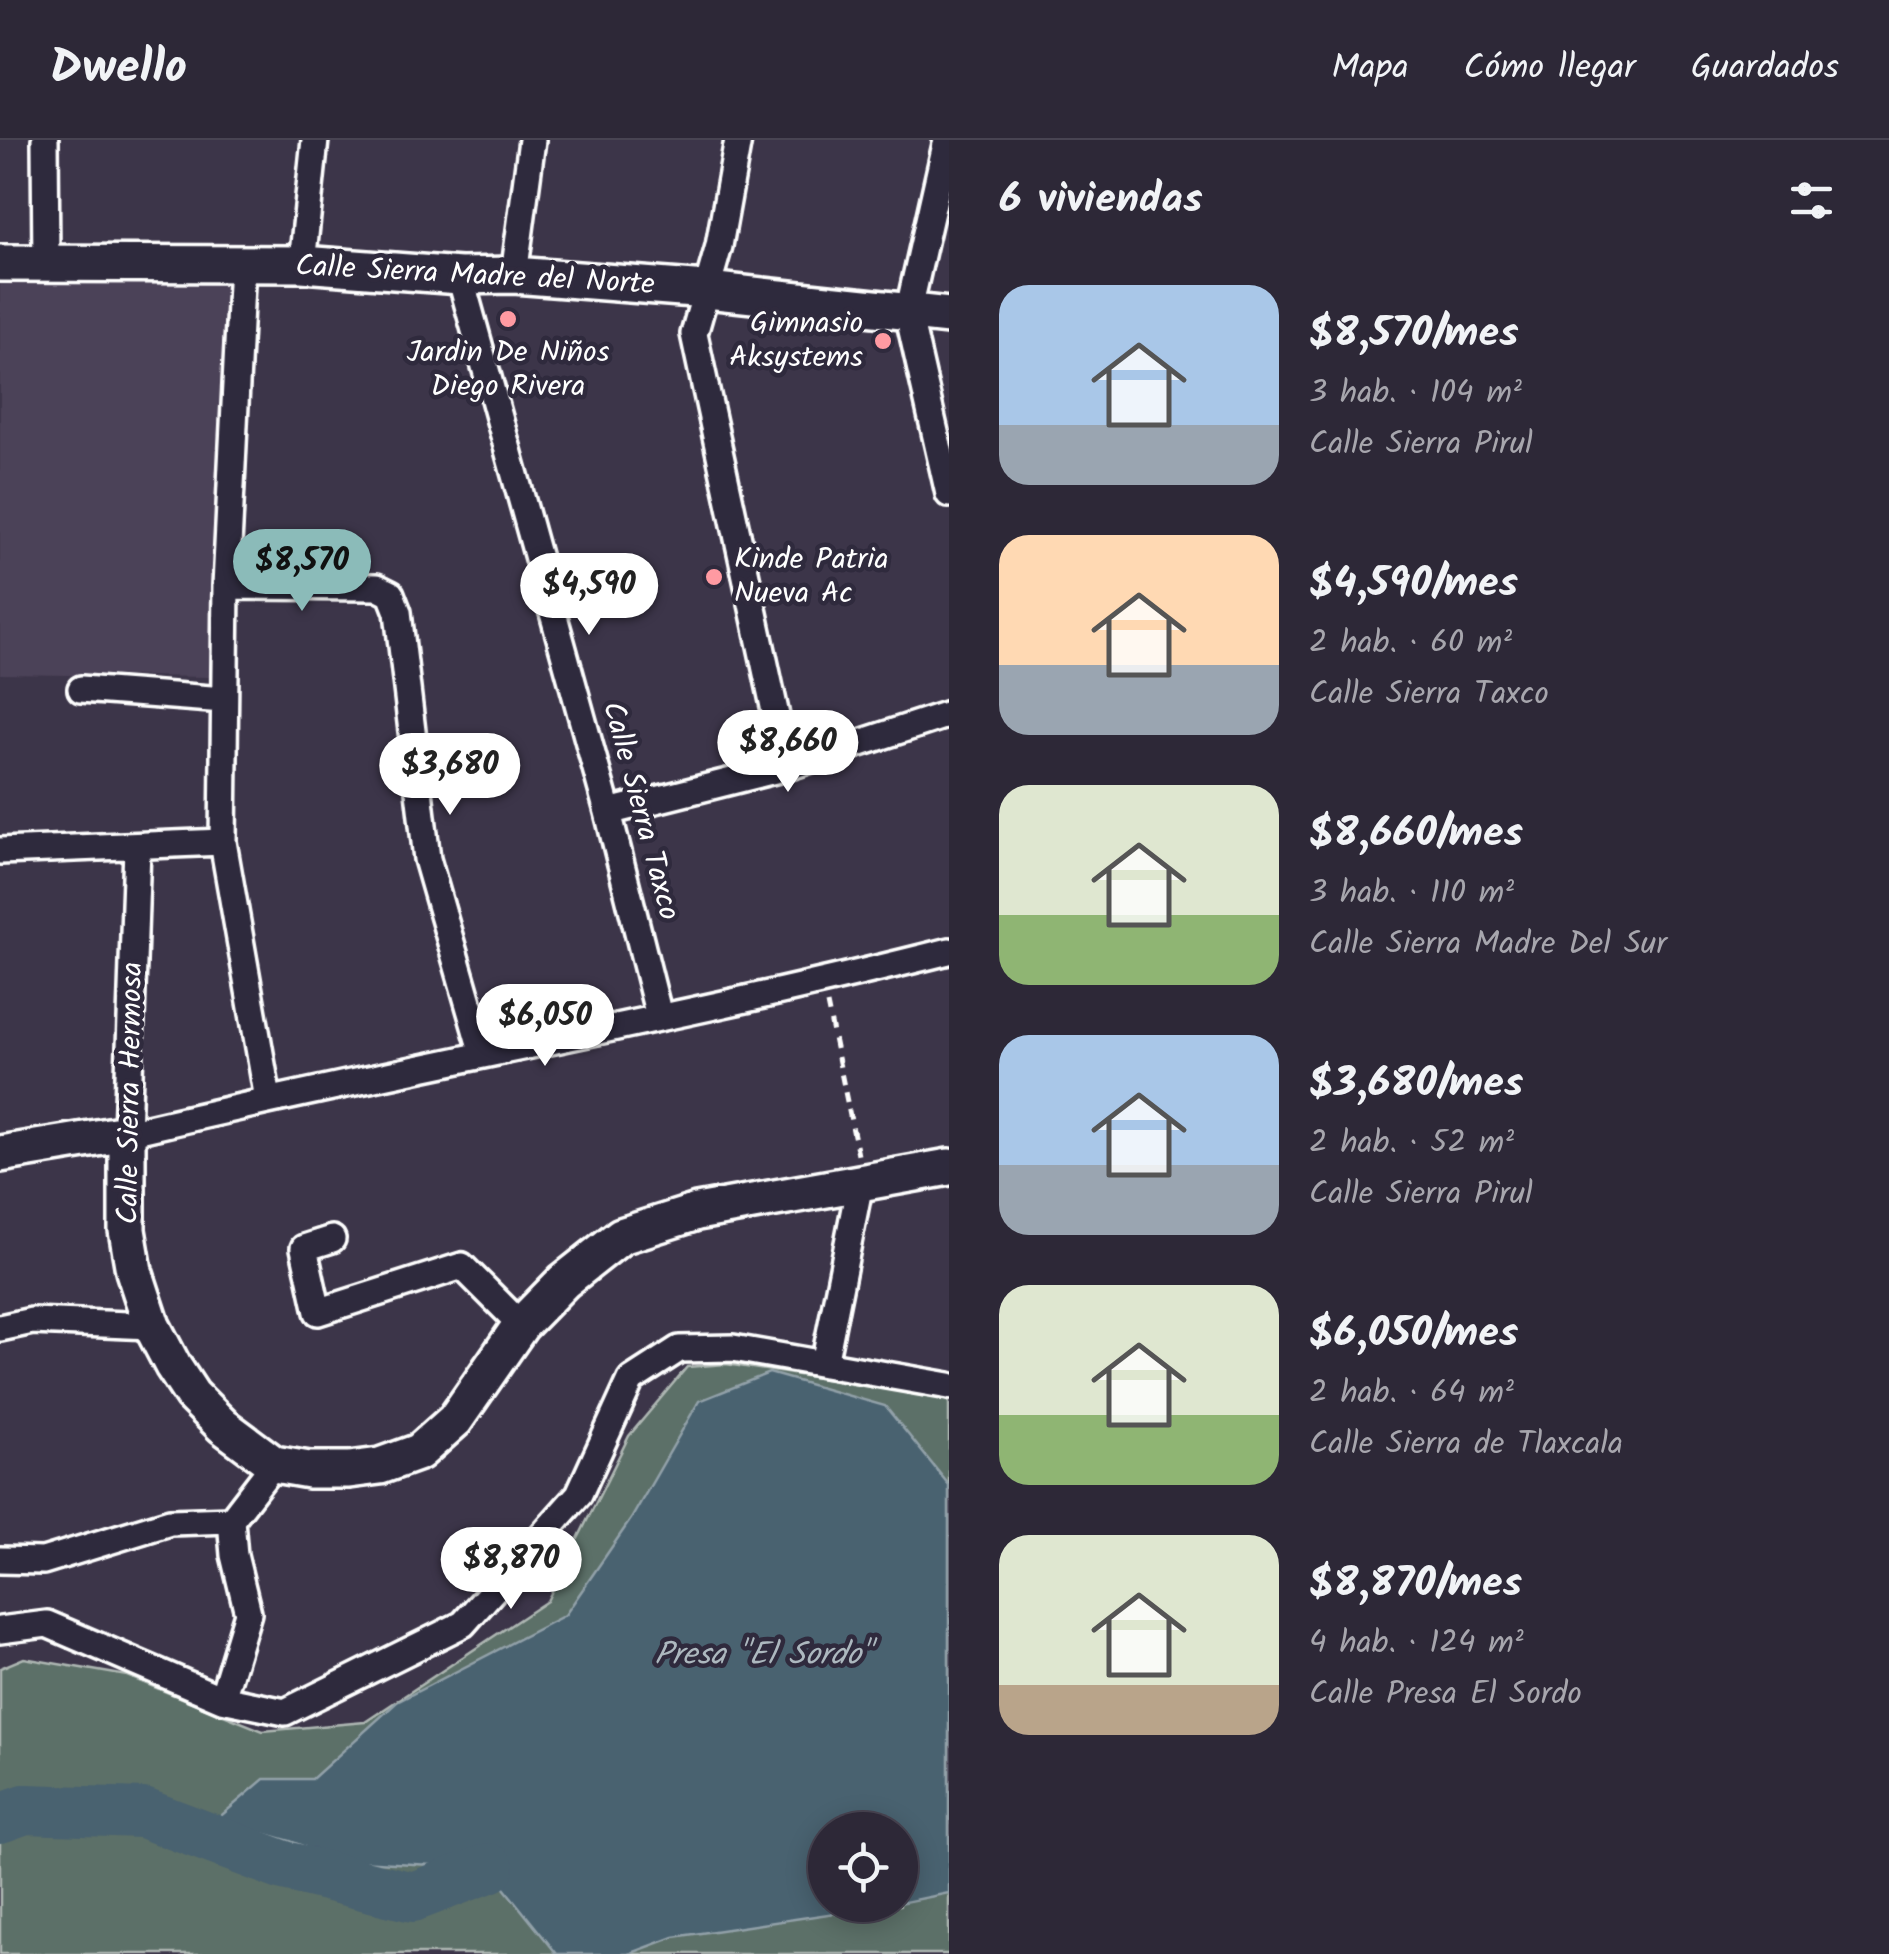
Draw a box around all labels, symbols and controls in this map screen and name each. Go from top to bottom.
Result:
text: Dwello [50,31,187,107]
text: Mapa [1331,41,1409,97]
text: Cómo llegar [1464,41,1636,97]
text: Guardados [1691,41,1839,97]
text: 6 viviendas [999,167,1203,234]
icon: filters [1784,173,1839,228]
street label: Calle Sierra Madre del Norte [294,243,656,309]
place label: Gimnasio Aksystems [729,300,863,382]
text: $8,570/mes [1309,301,1519,368]
marker: Jardin De Niños Diego Rivera [497,308,519,330]
icon: home [1079,325,1199,445]
place label: Jardin De Niños Diego Rivera [407,329,610,411]
marker: Gimnasio Aksystems [872,330,894,352]
text: 3 hab. · 104 m² [1309,368,1522,419]
text: Calle Sierra Pirul [1309,419,1533,470]
pin: $8,570 [221,529,383,614]
text: $8,570 [255,536,349,587]
place label: Kinde Patria Nueva Ac [734,536,888,618]
text: $4,590/mes [1309,551,1518,618]
pin: $4,590 [508,553,670,638]
text: $4,590 [542,560,636,611]
marker: Kinde Patria Nueva Ac [703,566,725,588]
icon: home [1079,575,1199,695]
text: 2 hab. · 60 m² [1309,618,1512,669]
text: Calle Sierra Taxco [1309,669,1549,720]
street label: Calle Sierra Taxco [588,696,692,926]
pin: $8,660 [707,710,869,795]
text: $8,660 [739,717,837,768]
pin: $3,680 [369,733,531,818]
text: $3,680 [401,740,499,791]
text: $8,660/mes [1309,801,1523,868]
icon: home [1079,825,1199,945]
text: 3 hab. · 110 m² [1309,868,1514,919]
text: Calle Sierra Madre Del Sur [1309,919,1667,970]
street label: Calle Sierra Hermosa [105,961,157,1225]
pin: $6,050 [464,984,626,1069]
text: $6,050 [498,991,592,1042]
text: $3,680/mes [1309,1051,1523,1118]
icon: home [1079,1075,1199,1195]
text: 2 hab. · 52 m² [1309,1118,1514,1169]
text: Calle Sierra Pirul [1309,1169,1533,1220]
text: $6,050/mes [1309,1301,1518,1368]
icon: home [1079,1325,1199,1445]
text: 2 hab. · 64 m² [1309,1368,1514,1419]
text: Calle Sierra de Tlaxcala [1309,1419,1623,1470]
pin: $8,870 [430,1527,592,1612]
text: $8,870 [463,1534,559,1585]
text: $8,870/mes [1309,1551,1522,1618]
icon: home [1079,1575,1199,1695]
text: 4 hab. · 124 m² [1309,1618,1524,1669]
water label: Presa "El Sordo" [655,1630,878,1681]
text: Calle Presa El Sordo [1309,1669,1582,1720]
map controls [808,1812,918,1922]
button: locate [808,1812,918,1922]

